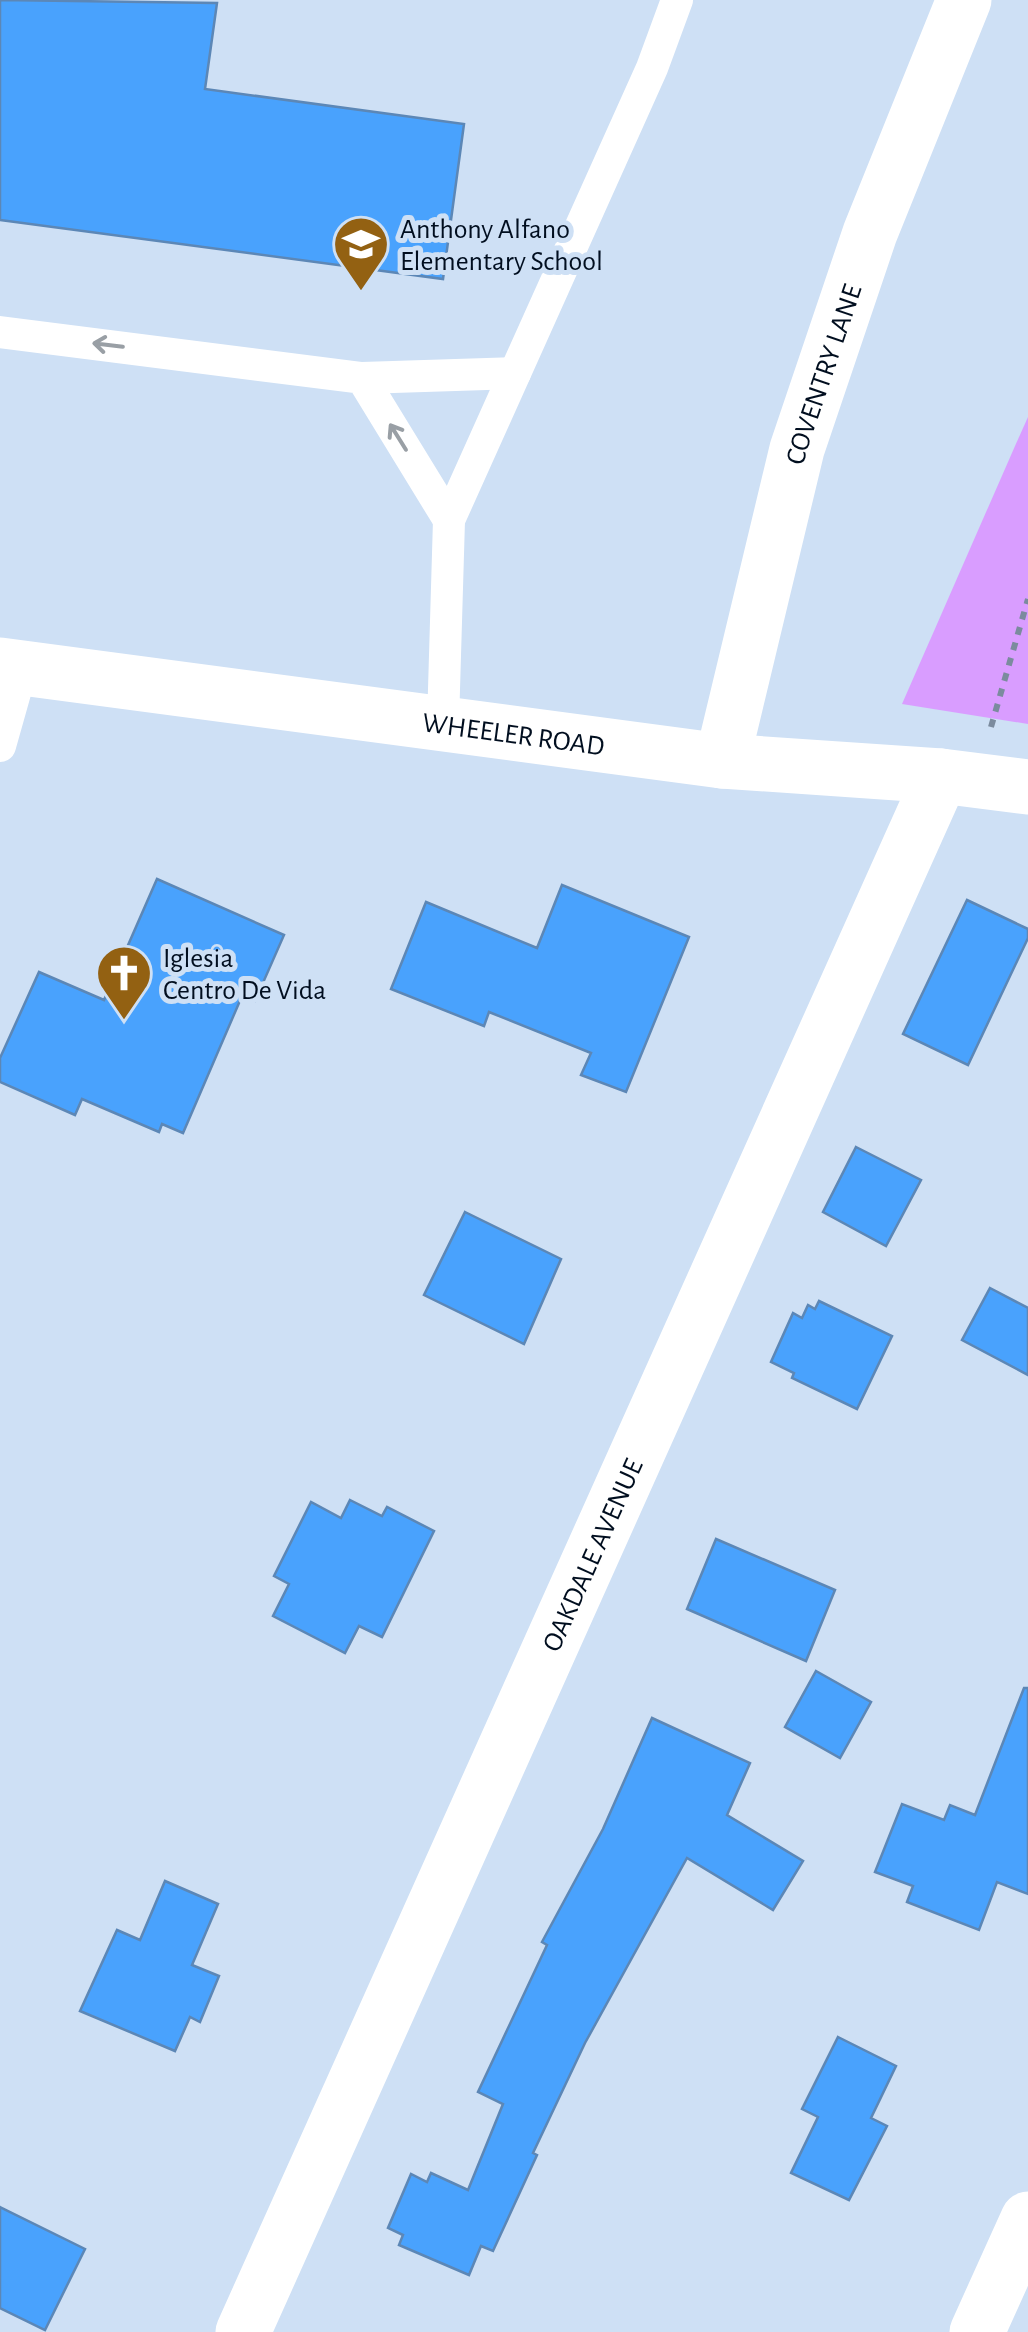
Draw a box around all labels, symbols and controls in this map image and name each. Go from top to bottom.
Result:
school or university icon: Anthony Alfano Elementary School [331,214,391,293]
place label: Anthony Alfano Elementary School [400,216,603,276]
street label: COVENTRY LANE [782,281,868,467]
one-way arrow [93,335,125,354]
one-way arrow [388,423,408,452]
street label: WHEELER ROAD [420,709,606,761]
church icon: Iglesia Centro De Vida [94,943,154,1022]
place label: Iglesia Centro De Vida [163,945,326,1005]
street label: OAKDALE AVENUE [538,1455,649,1656]

